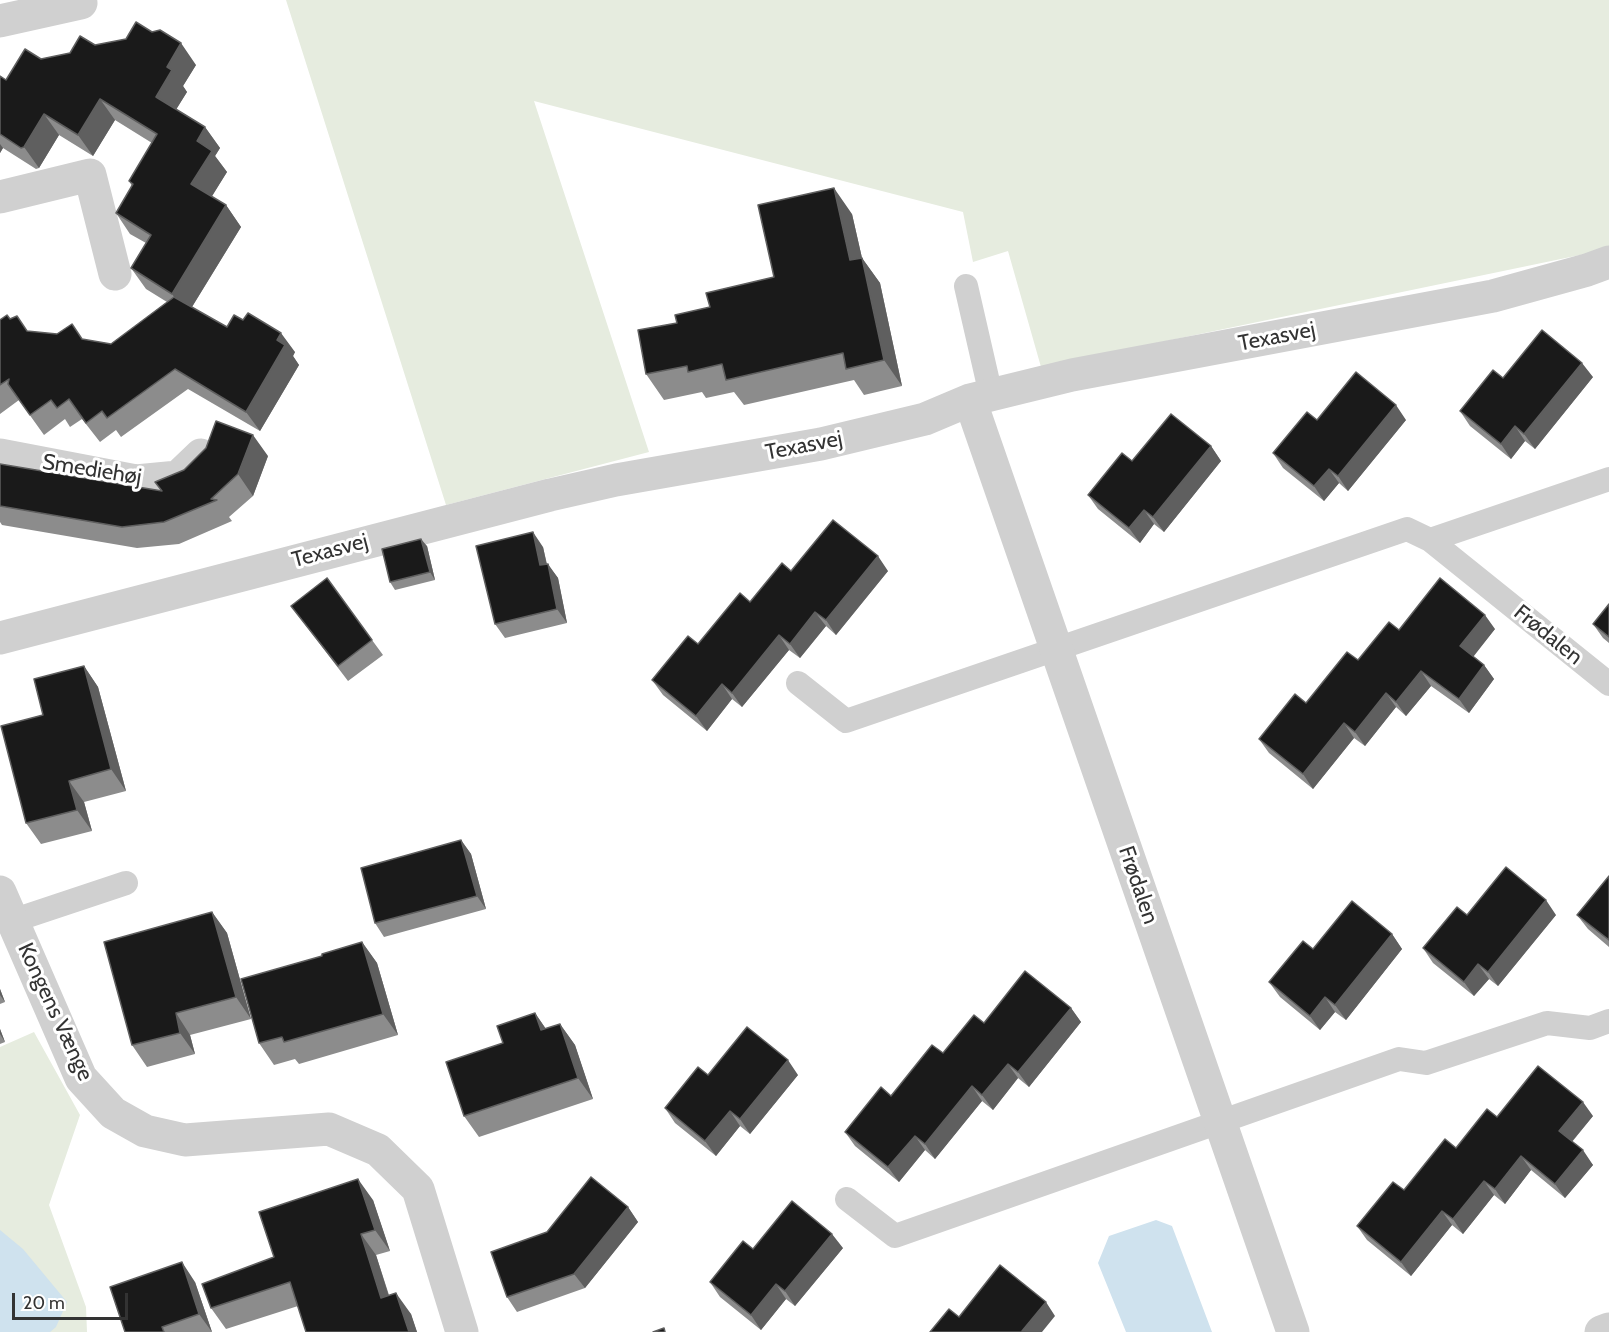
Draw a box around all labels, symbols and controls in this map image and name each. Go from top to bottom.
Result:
street label: Texasvej [1236,317,1318,357]
street label: Texasvej [763,426,845,466]
street label: Smediehøj [41,449,143,491]
street label: Texasvej [289,528,371,574]
street label: Frødalen [1508,599,1588,671]
street label: Frødalen [1112,843,1164,927]
street label: Kongens Vænge [12,939,98,1085]
scale bar [15,1281,130,1319]
text: 20 m [23,1292,65,1314]

